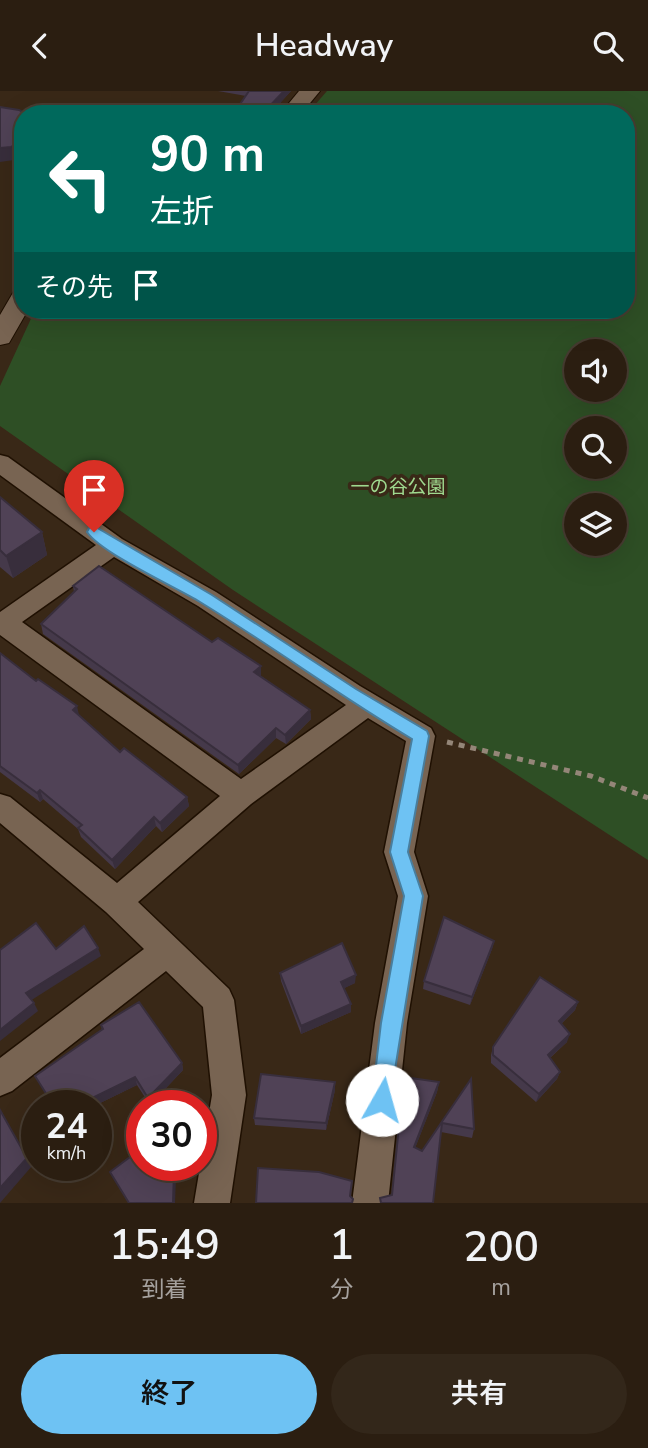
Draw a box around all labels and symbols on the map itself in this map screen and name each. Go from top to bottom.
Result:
pin [64,460,124,532]
park label: 一の谷公園 [350,474,446,500]
position arrow [345,1063,419,1137]
speed limit sign: 30 [126,1090,217,1181]

